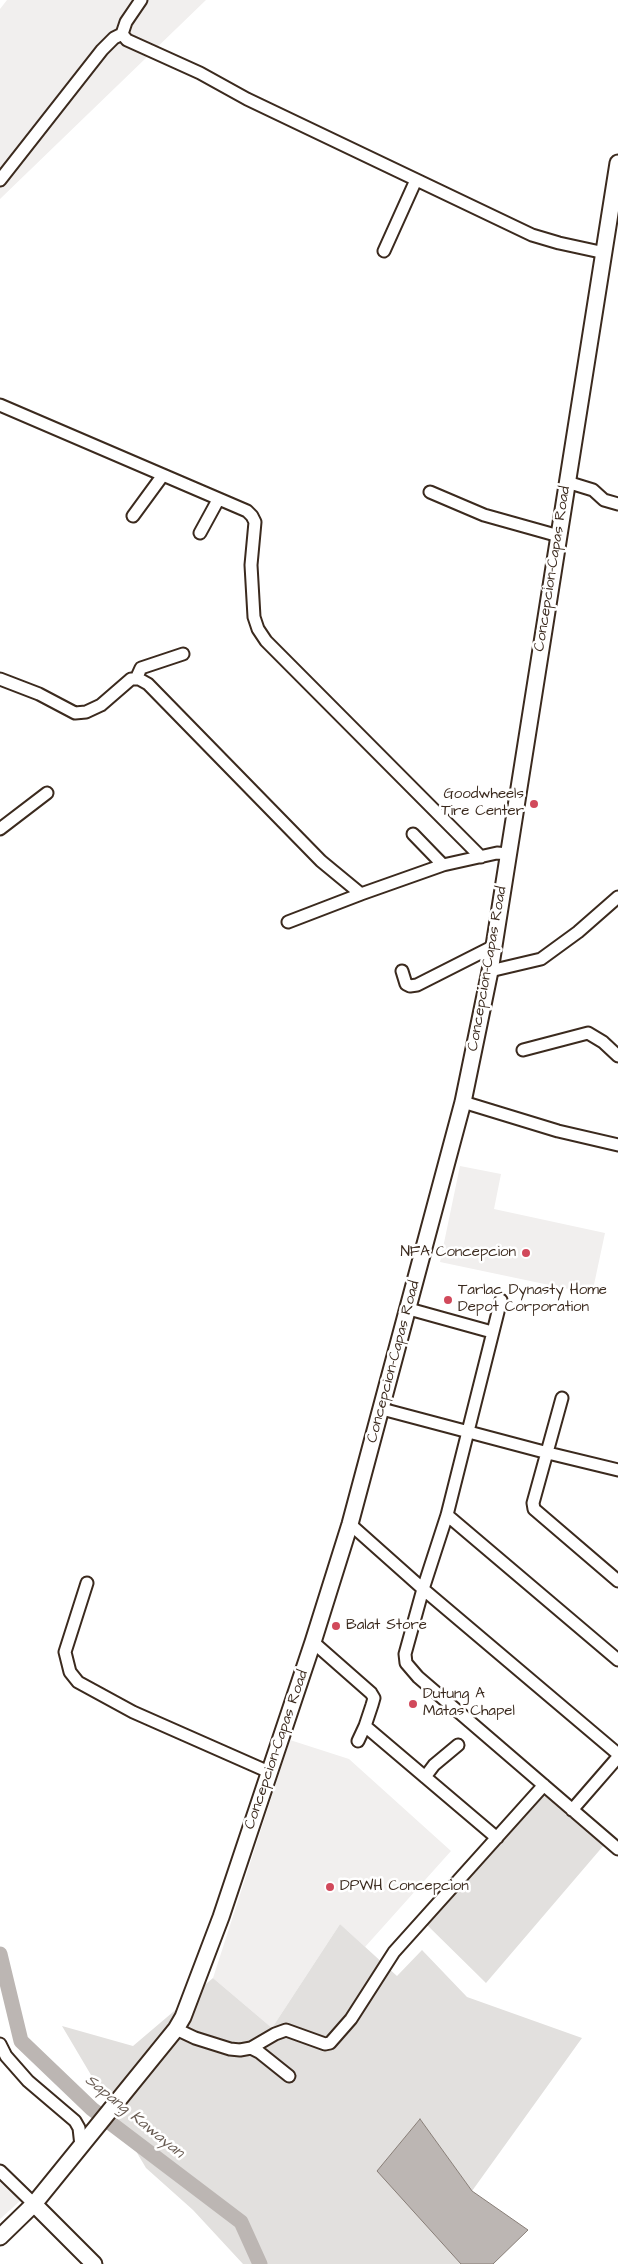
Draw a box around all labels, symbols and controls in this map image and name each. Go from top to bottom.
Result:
street label: Concepcion-Capas Road [531,485,575,653]
place label: Goodwheels Tire Center [441,786,524,821]
marker: Goodwheels Tire Center [528,798,540,810]
street label: Concepcion-Capas Road [465,885,511,1053]
place label: NFA Concepcion [400,1244,516,1262]
marker: NFA Concepcion [520,1247,532,1259]
street label: Concepcion-Capas Road [364,1279,424,1445]
place label: Tarlac Dynasty Home Depot Corporation [458,1282,607,1317]
marker: Tarlac Dynasty Home Depot Corporation [442,1294,454,1306]
place label: Balat Store [346,1617,427,1635]
marker: Balat Store [330,1620,342,1632]
street label: Concepcion-Capas Road [241,1668,313,1832]
place label: Dutung A Matas Chapel [423,1686,515,1721]
marker: Dutung A Matas Chapel [407,1698,419,1710]
place label: DPWH Concepcion [340,1878,469,1896]
marker: DPWH Concepcion [324,1881,336,1893]
water label: Sapang Kawayan [81,2071,187,2163]

